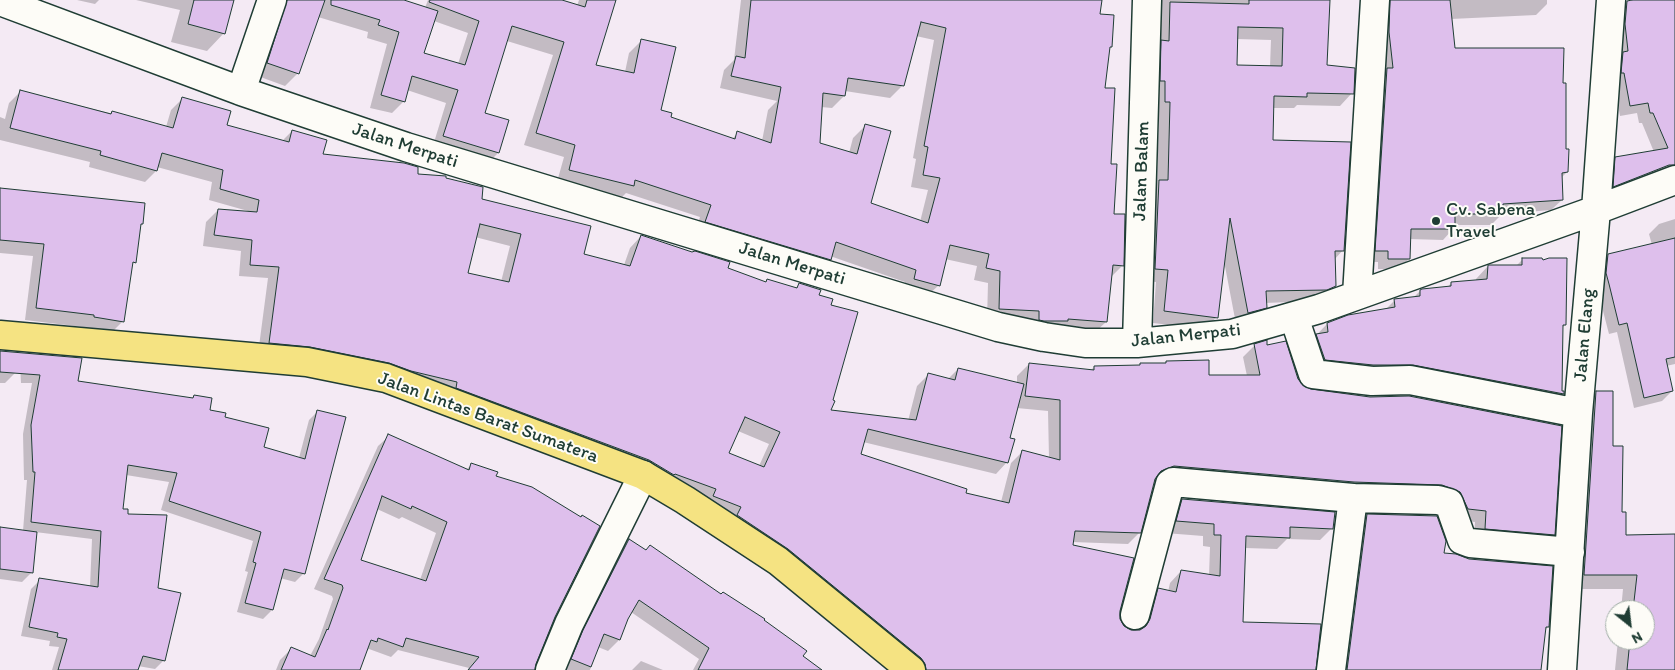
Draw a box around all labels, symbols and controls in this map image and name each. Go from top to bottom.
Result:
street label: Jalan Merpati [349,118,461,174]
street label: Jalan Balam [1129,121,1155,221]
place label: Cv. Sabena Travel [1446,199,1535,243]
marker: Cv. Sabena Travel [1430,215,1442,227]
street label: Jalan Merpati [736,237,848,291]
street label: Jalan Elang [1570,287,1600,383]
street label: Jalan Merpati [1130,319,1242,353]
street label: Jalan Lintas Barat Sumatera [375,367,601,469]
north arrow [1605,600,1655,650]
text: N [1629,628,1645,647]

